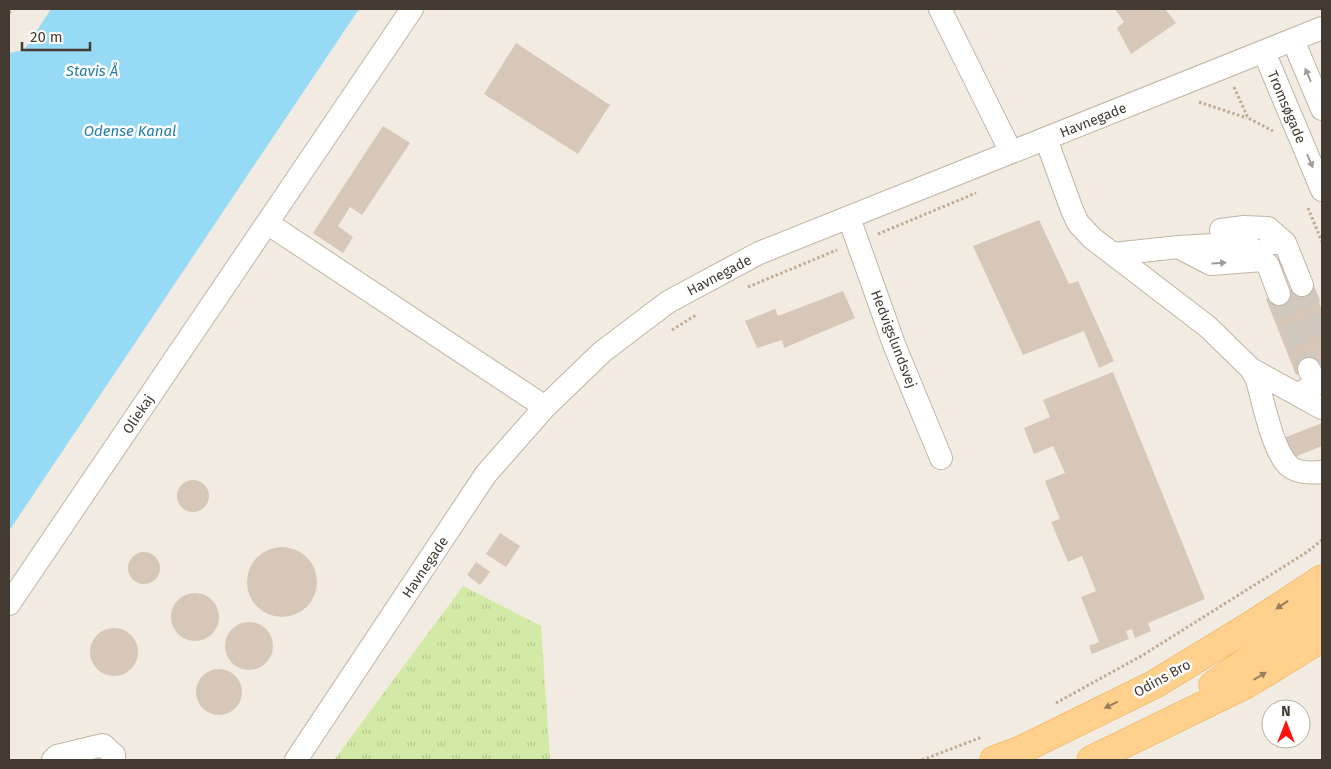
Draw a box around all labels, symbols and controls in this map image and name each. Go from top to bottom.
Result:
scale bar [22,20,90,52]
text: 20 m [30,28,63,46]
water label: Stavis Å [65,62,118,80]
one-way arrow [1304,67,1312,82]
street label: Tromsøgade [1264,68,1309,146]
street label: Havnegade [1057,99,1129,142]
water label: Odense Kanal [84,122,176,140]
one-way arrow [1306,154,1314,169]
street label: Havnegade [684,251,754,299]
one-way arrow [1211,258,1227,266]
street label: Hedvigslundsvej [867,288,920,391]
street label: Oliekaj [119,391,158,437]
street label: Havnegade [399,533,452,601]
one-way arrow [1275,601,1288,610]
street label: Odins Bro [1131,656,1194,701]
one-way arrow [1253,672,1266,681]
north arrow [1261,699,1311,749]
one-way arrow [1104,701,1118,709]
text: N [1281,703,1291,720]

